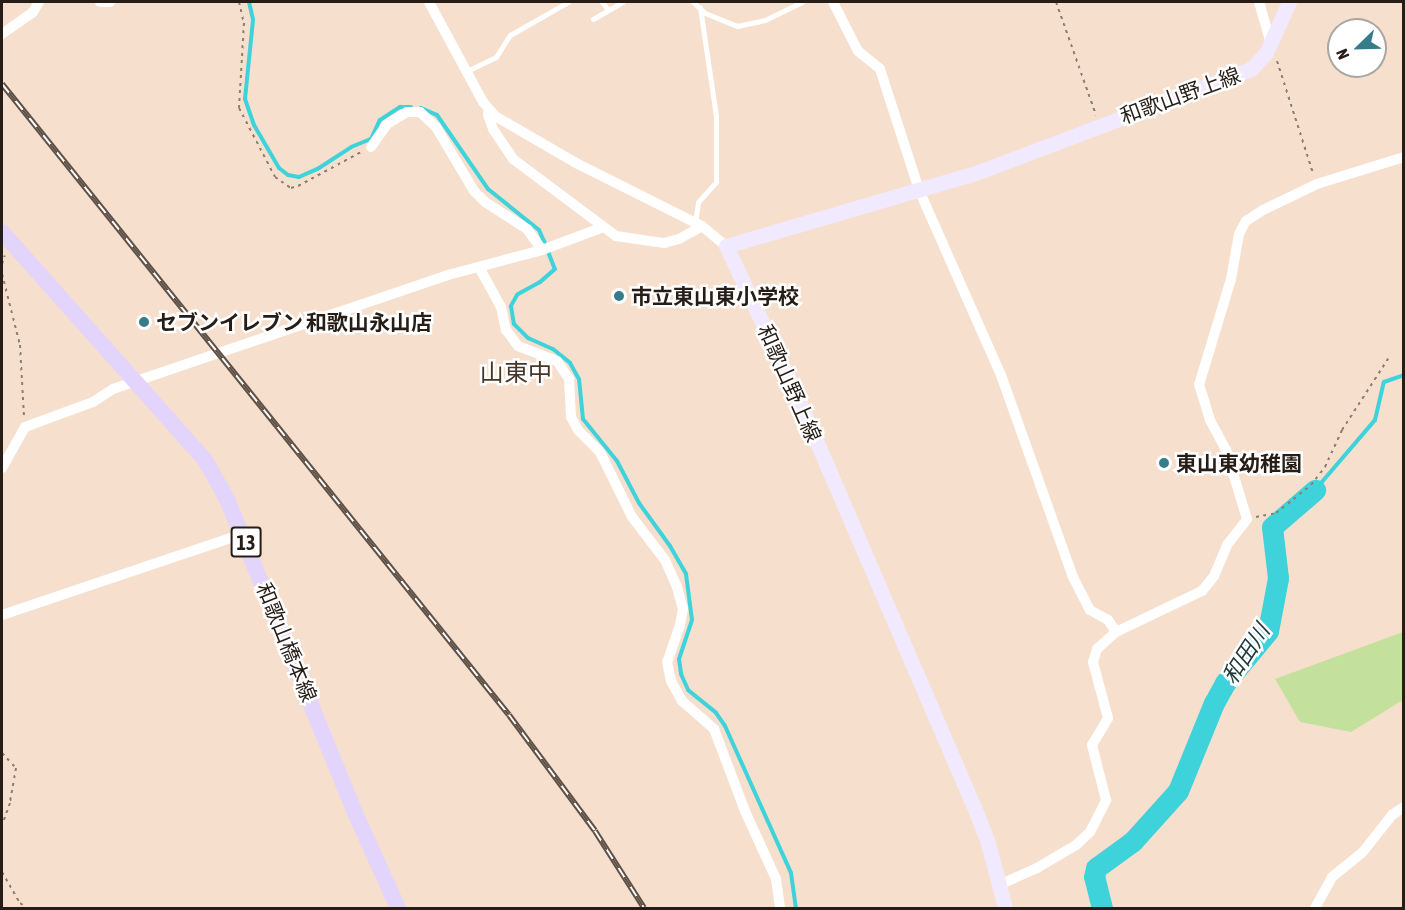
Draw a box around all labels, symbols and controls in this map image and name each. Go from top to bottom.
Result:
north arrow [1327,18,1387,78]
text: N [1332,46,1352,62]
street label: 和歌山野上線 [1116,62,1244,128]
place label: 市立東山東小学校 [631,283,799,309]
marker: 市立東山東小学校 [612,289,626,303]
place label: セブンイレブン 和歌山永山店 [156,309,432,335]
marker: セブンイレブン 和歌山永山店 [137,315,151,329]
street label: 和歌山野上線 [753,320,827,446]
district label: 山東中 [480,359,552,387]
place label: 東山東幼稚園 [1176,450,1302,476]
marker: 東山東幼稚園 [1157,456,1171,470]
road number: 13 [230,525,262,559]
street label: 和歌山橋本線 [252,579,322,705]
water label: 和田川 [1217,619,1275,689]

